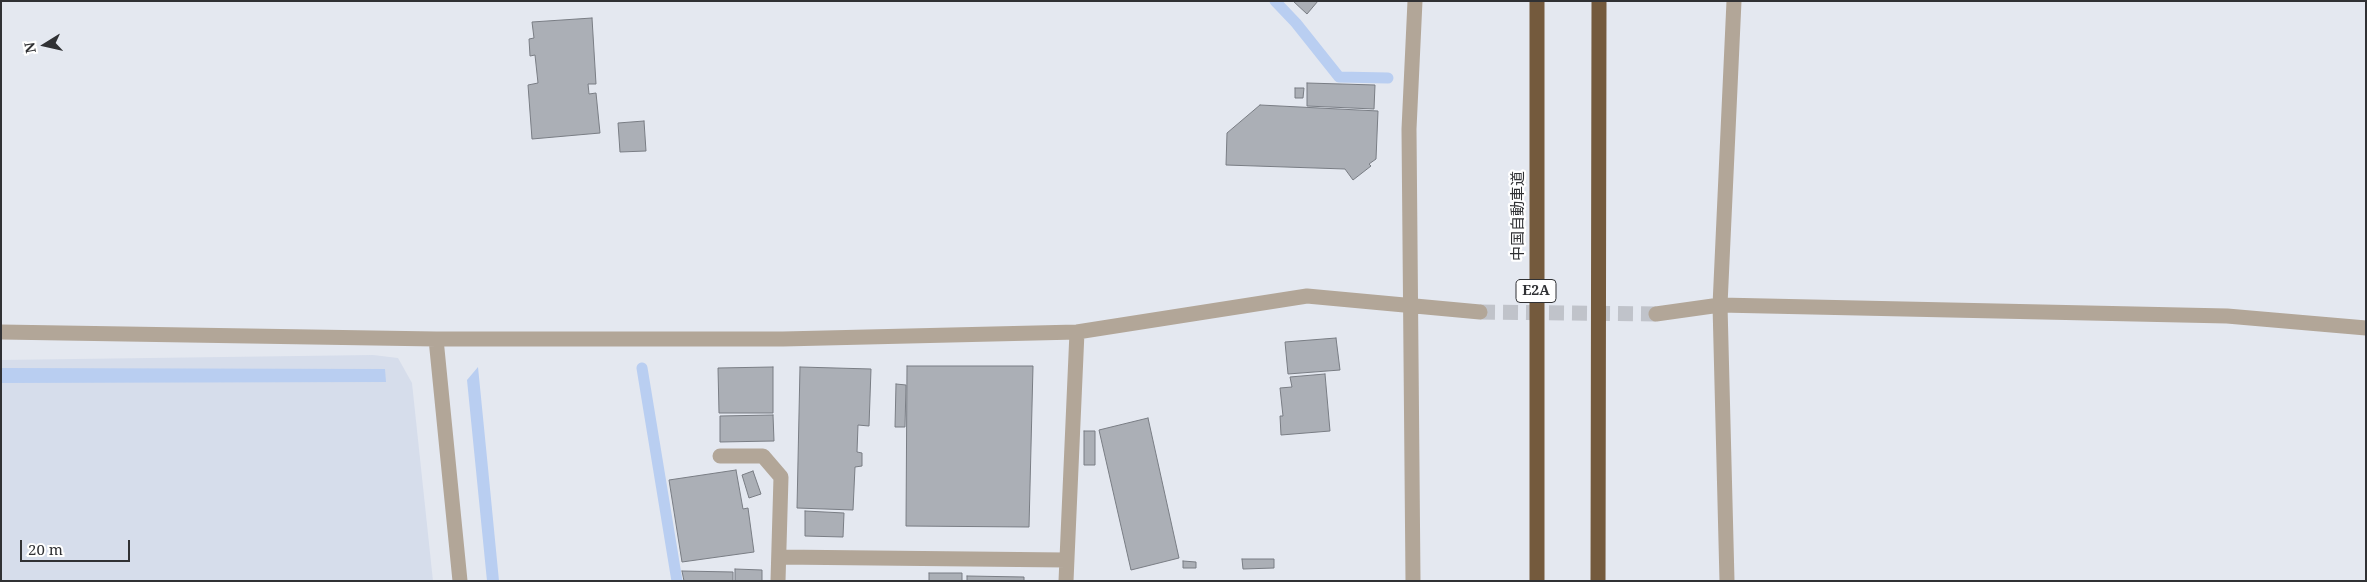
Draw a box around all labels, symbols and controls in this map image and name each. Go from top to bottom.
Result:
north arrow [20,20,70,70]
text: N [19,41,40,55]
street label: 中国自動車道 [1510,171,1528,261]
road number: E2A [1516,280,1556,302]
scale bar [22,530,132,562]
text: 20 m [28,539,63,559]

